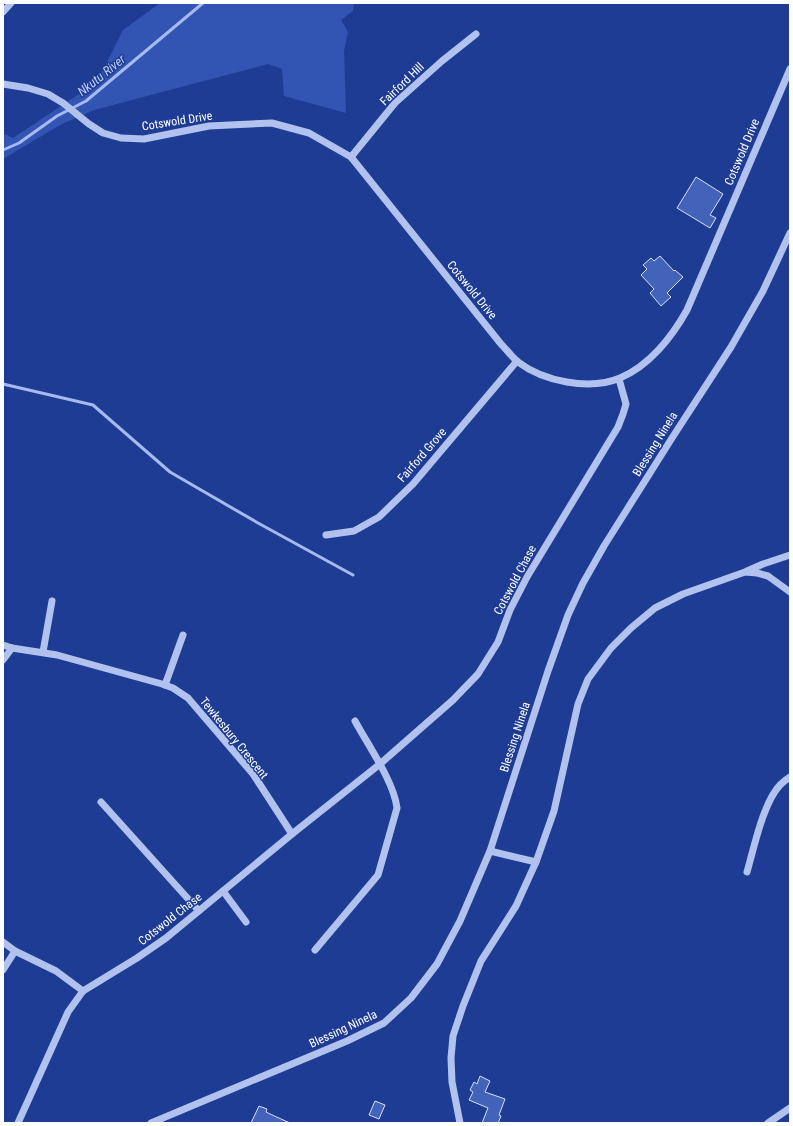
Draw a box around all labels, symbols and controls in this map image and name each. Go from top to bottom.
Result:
water label: Nkutu River [74,51,129,99]
street label: Fairford Hill [377,60,427,108]
street label: Cotswold Drive [141,108,214,133]
street label: Cotswold Drive [722,116,762,187]
street label: Cotswold Drive [444,258,500,322]
street label: Blessing Ninela [630,409,680,479]
street label: Fairford Grove [395,425,450,485]
street label: Cotswold Chase [491,543,539,617]
street label: Tewkesbury Crescent [197,694,271,782]
street label: Blessing Ninela [497,700,533,774]
street label: Cotswold Chase [136,890,205,948]
street label: Blessing Ninela [307,1007,379,1051]

